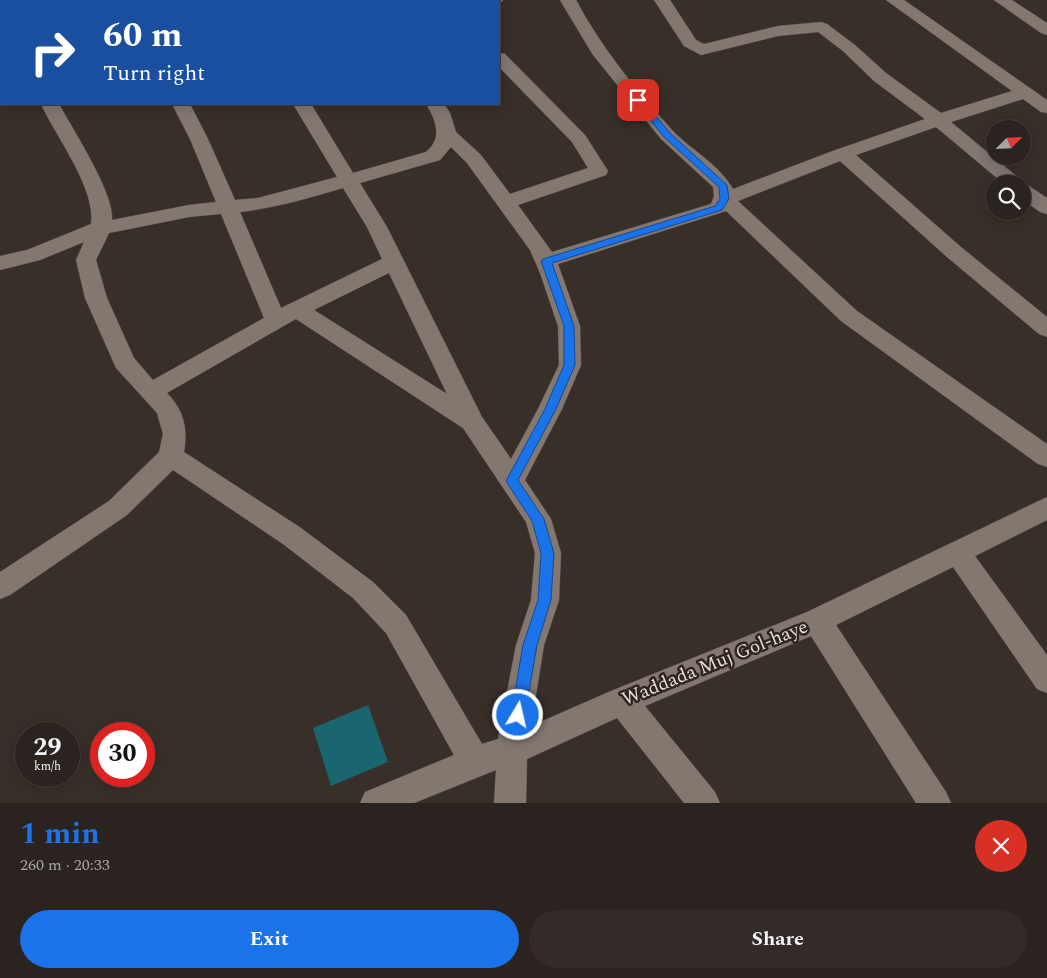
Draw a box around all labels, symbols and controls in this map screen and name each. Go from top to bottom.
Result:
text: 60 m [103,9,183,62]
icon: right [20,20,85,85]
text: Turn right [103,57,205,90]
pin [617,79,659,121]
icon: arrive [624,86,652,114]
north arrow [986,120,1031,165]
map controls [986,120,1031,220]
button: search [986,175,1031,220]
street label: Waddada Muj Gol-haye [618,612,812,714]
position arrow [491,688,543,740]
speed limit sign: 30 [90,722,155,787]
text: 29 [33,729,62,767]
text: km/h [34,757,61,776]
text: 1 min [20,811,100,857]
button: close [975,820,1027,872]
text: 260 m · 20:33 [20,853,110,877]
button: Exit [20,910,519,968]
button: Share [529,910,1027,968]

